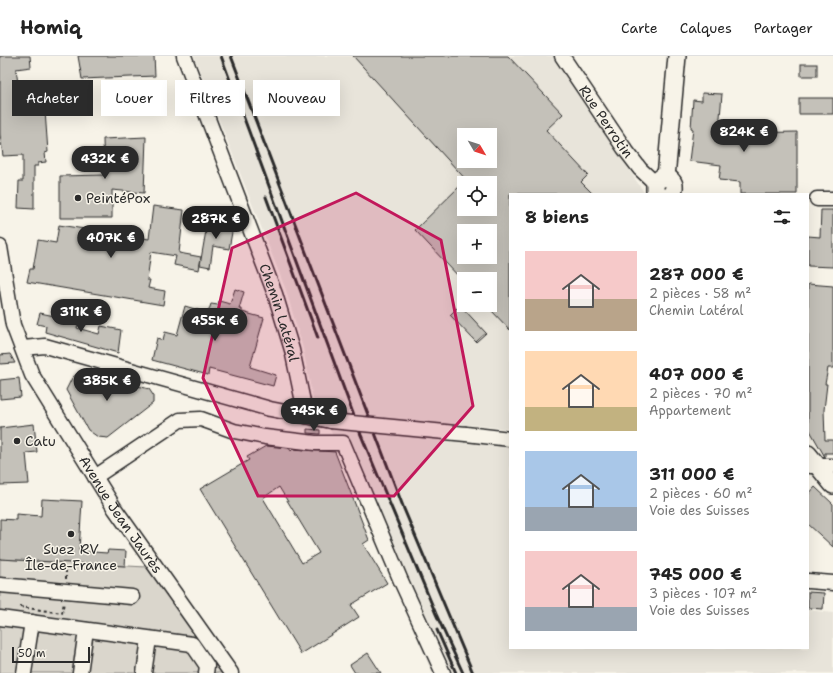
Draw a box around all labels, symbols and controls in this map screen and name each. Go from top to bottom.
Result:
text: Homiq [20,15,81,40]
text: Carte [621,19,658,37]
text: Calques [680,19,732,37]
text: Partager [754,19,813,37]
chip: Acheter [12,80,93,116]
chip: Louer [101,80,167,116]
chip: Filtres [175,80,245,116]
chip: Nouveau [253,80,340,116]
street label: Rue Perrotin [575,82,638,162]
pin: 824K € [711,119,777,153]
text: 824K € [720,123,768,140]
north arrow [457,128,497,168]
map controls [457,128,497,312]
pin: 432K € [72,146,138,180]
text: 432K € [81,150,129,167]
button: locate [457,176,497,216]
place label: PeintéPox [86,189,150,207]
marker: PeintéPox [73,193,83,203]
pin: 287K € [183,206,249,240]
text: 8 biens [525,206,589,228]
icon: filters [771,206,793,228]
text: 287K € [191,210,241,227]
button: + [457,224,497,264]
pin: 407K € [78,225,144,259]
text: 407K € [86,229,136,246]
street label: Chemin Latéral [255,261,303,364]
text: 287 000 € [649,263,744,285]
icon: home [557,267,605,315]
button: − [457,272,497,312]
text: 2 pièces · 58 m² [649,285,751,302]
pin: 311K € [48,299,114,333]
text: Chemin Latéral [649,302,744,319]
text: 311K € [60,303,102,320]
pin: 455K € [182,308,248,342]
text: 455K € [191,312,239,329]
text: 407 000 € [649,363,744,385]
icon: home [557,367,605,415]
pin: 385K € [74,368,140,402]
text: 385K € [83,372,131,389]
text: 2 pièces · 70 m² [649,385,752,402]
pin: 745K € [281,398,347,432]
text: 745K € [290,402,338,419]
text: Appartement [649,402,731,419]
place label: Catu [25,432,56,450]
marker: Catu [12,436,22,446]
street label: Avenue Jean Jaurès [75,452,167,577]
text: 311 000 € [649,463,734,485]
icon: home [557,467,605,515]
text: 2 pièces · 60 m² [649,485,752,502]
text: Voie des Suisses [649,502,750,519]
marker: Suez RV Île-de-France [66,529,76,539]
place label: Suez RV Île-de-France [25,540,117,574]
text: 745 000 € [649,563,742,585]
icon: home [557,567,605,615]
text: 3 pièces · 107 m² [649,585,757,602]
text: Voie des Suisses [649,602,750,619]
scale bar [12,645,90,664]
text: 50 m [18,646,46,661]

